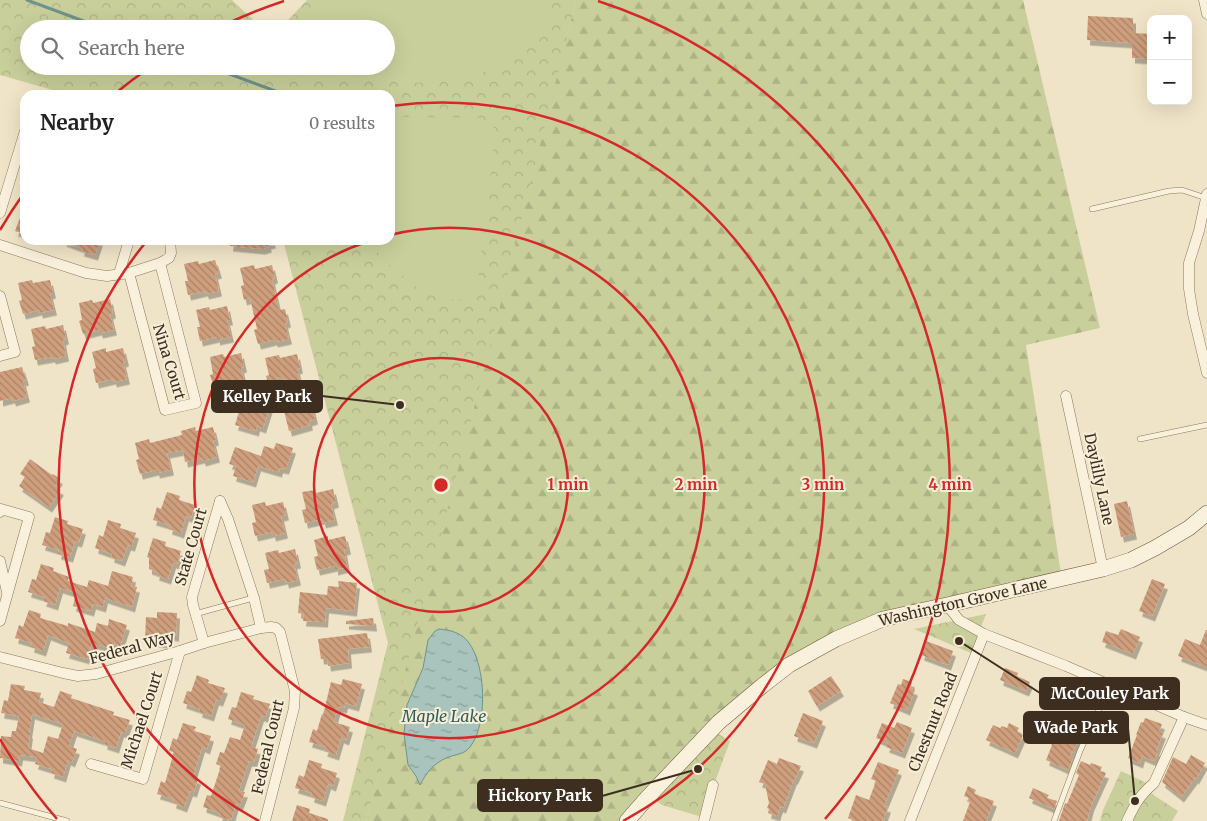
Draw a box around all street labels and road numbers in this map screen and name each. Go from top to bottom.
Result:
street label: Nina Court [149,322,190,402]
street label: Daylilly Lane [1080,431,1119,527]
street label: State Court [170,506,211,588]
street label: Washington Grove Lane [876,573,1049,630]
street label: Federal Way [87,627,177,668]
street label: Michael Court [117,669,166,771]
street label: Chestnut Road [904,669,961,774]
street label: Federal Court [247,697,288,796]

